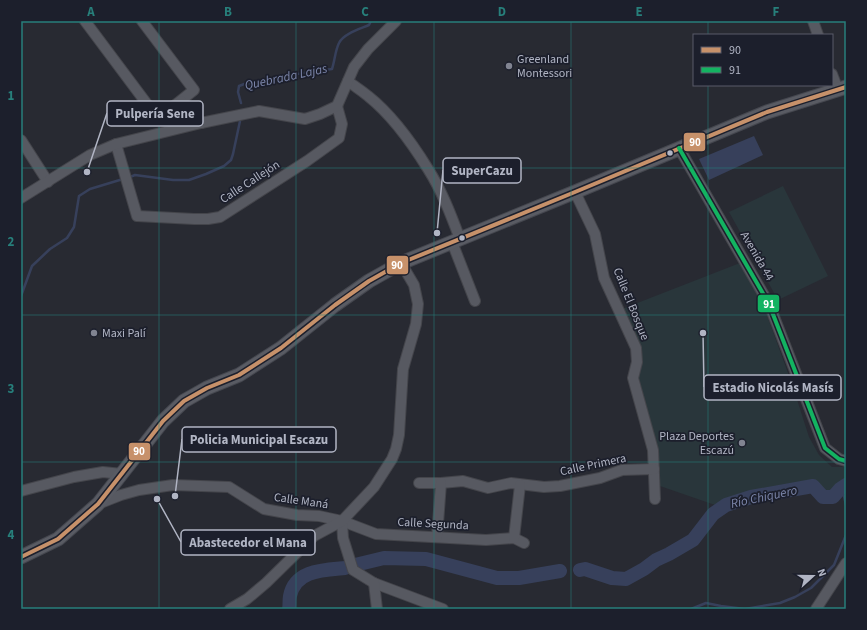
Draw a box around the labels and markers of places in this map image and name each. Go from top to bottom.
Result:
place label: Greenland Montessori [517,51,572,82]
marker: Greenland Montessori [504,61,514,71]
callout: Pulpería Sene [107,101,203,126]
unlabelled marker [665,148,675,158]
callout: SuperCazu [443,158,521,183]
unlabelled marker [457,233,467,243]
place label: Maxi Palí [102,325,147,342]
marker: Maxi Palí [89,328,99,338]
callout: Estadio Nicolás Masís [704,375,841,400]
callout: Policia Municipal Escazu [182,427,336,452]
place label: Plaza Deportes Escazú [659,428,734,459]
marker: Plaza Deportes Escazú [737,438,747,448]
callout: Abastecedor el Mana [181,530,315,555]

